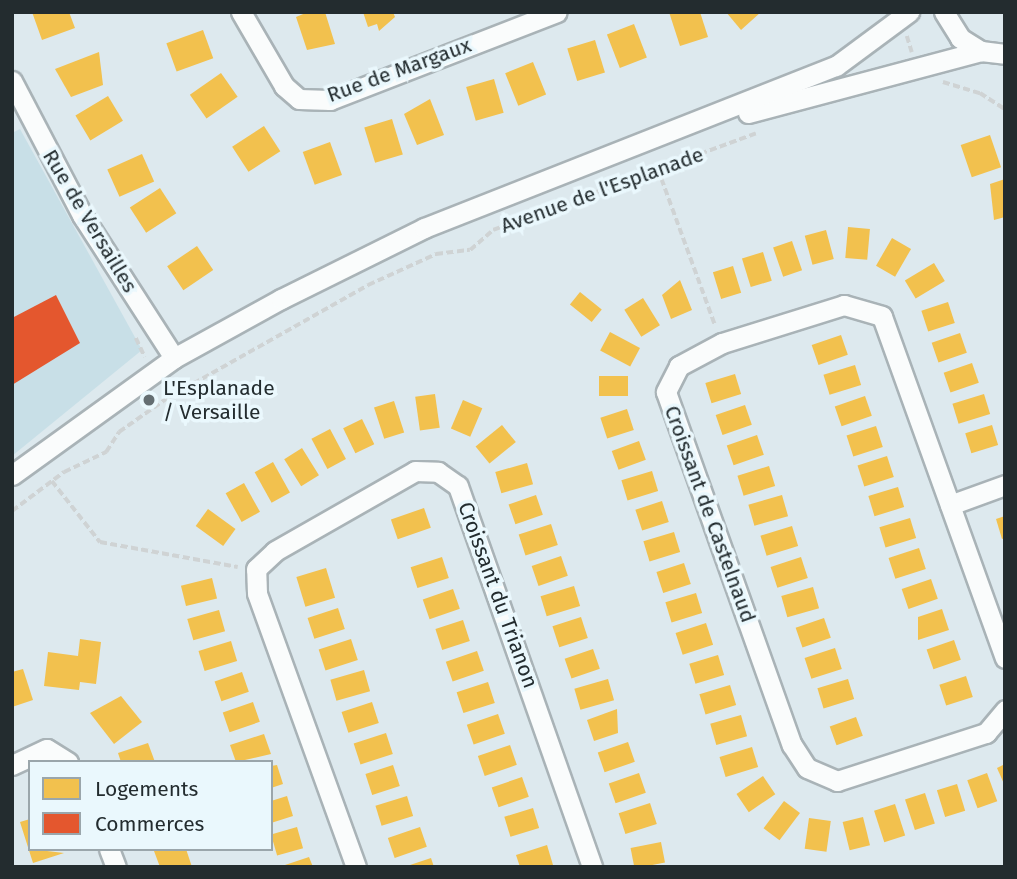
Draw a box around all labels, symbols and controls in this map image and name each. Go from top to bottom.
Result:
street label: Rue de Margaux [324,32,474,108]
street label: Avenue de l'Esplanade [497,142,707,238]
street label: Rue de Versailles [37,145,143,297]
place label: L'Esplanade / Versaille [163,375,275,425]
marker: L'Esplanade / Versaille [141,392,157,408]
street label: Croissant de Castelnaud [659,402,761,626]
street label: Croissant du Trianon [453,499,543,691]
legend [28,760,273,851]
text: Logements [95,776,198,802]
text: Commerces [95,811,204,837]

